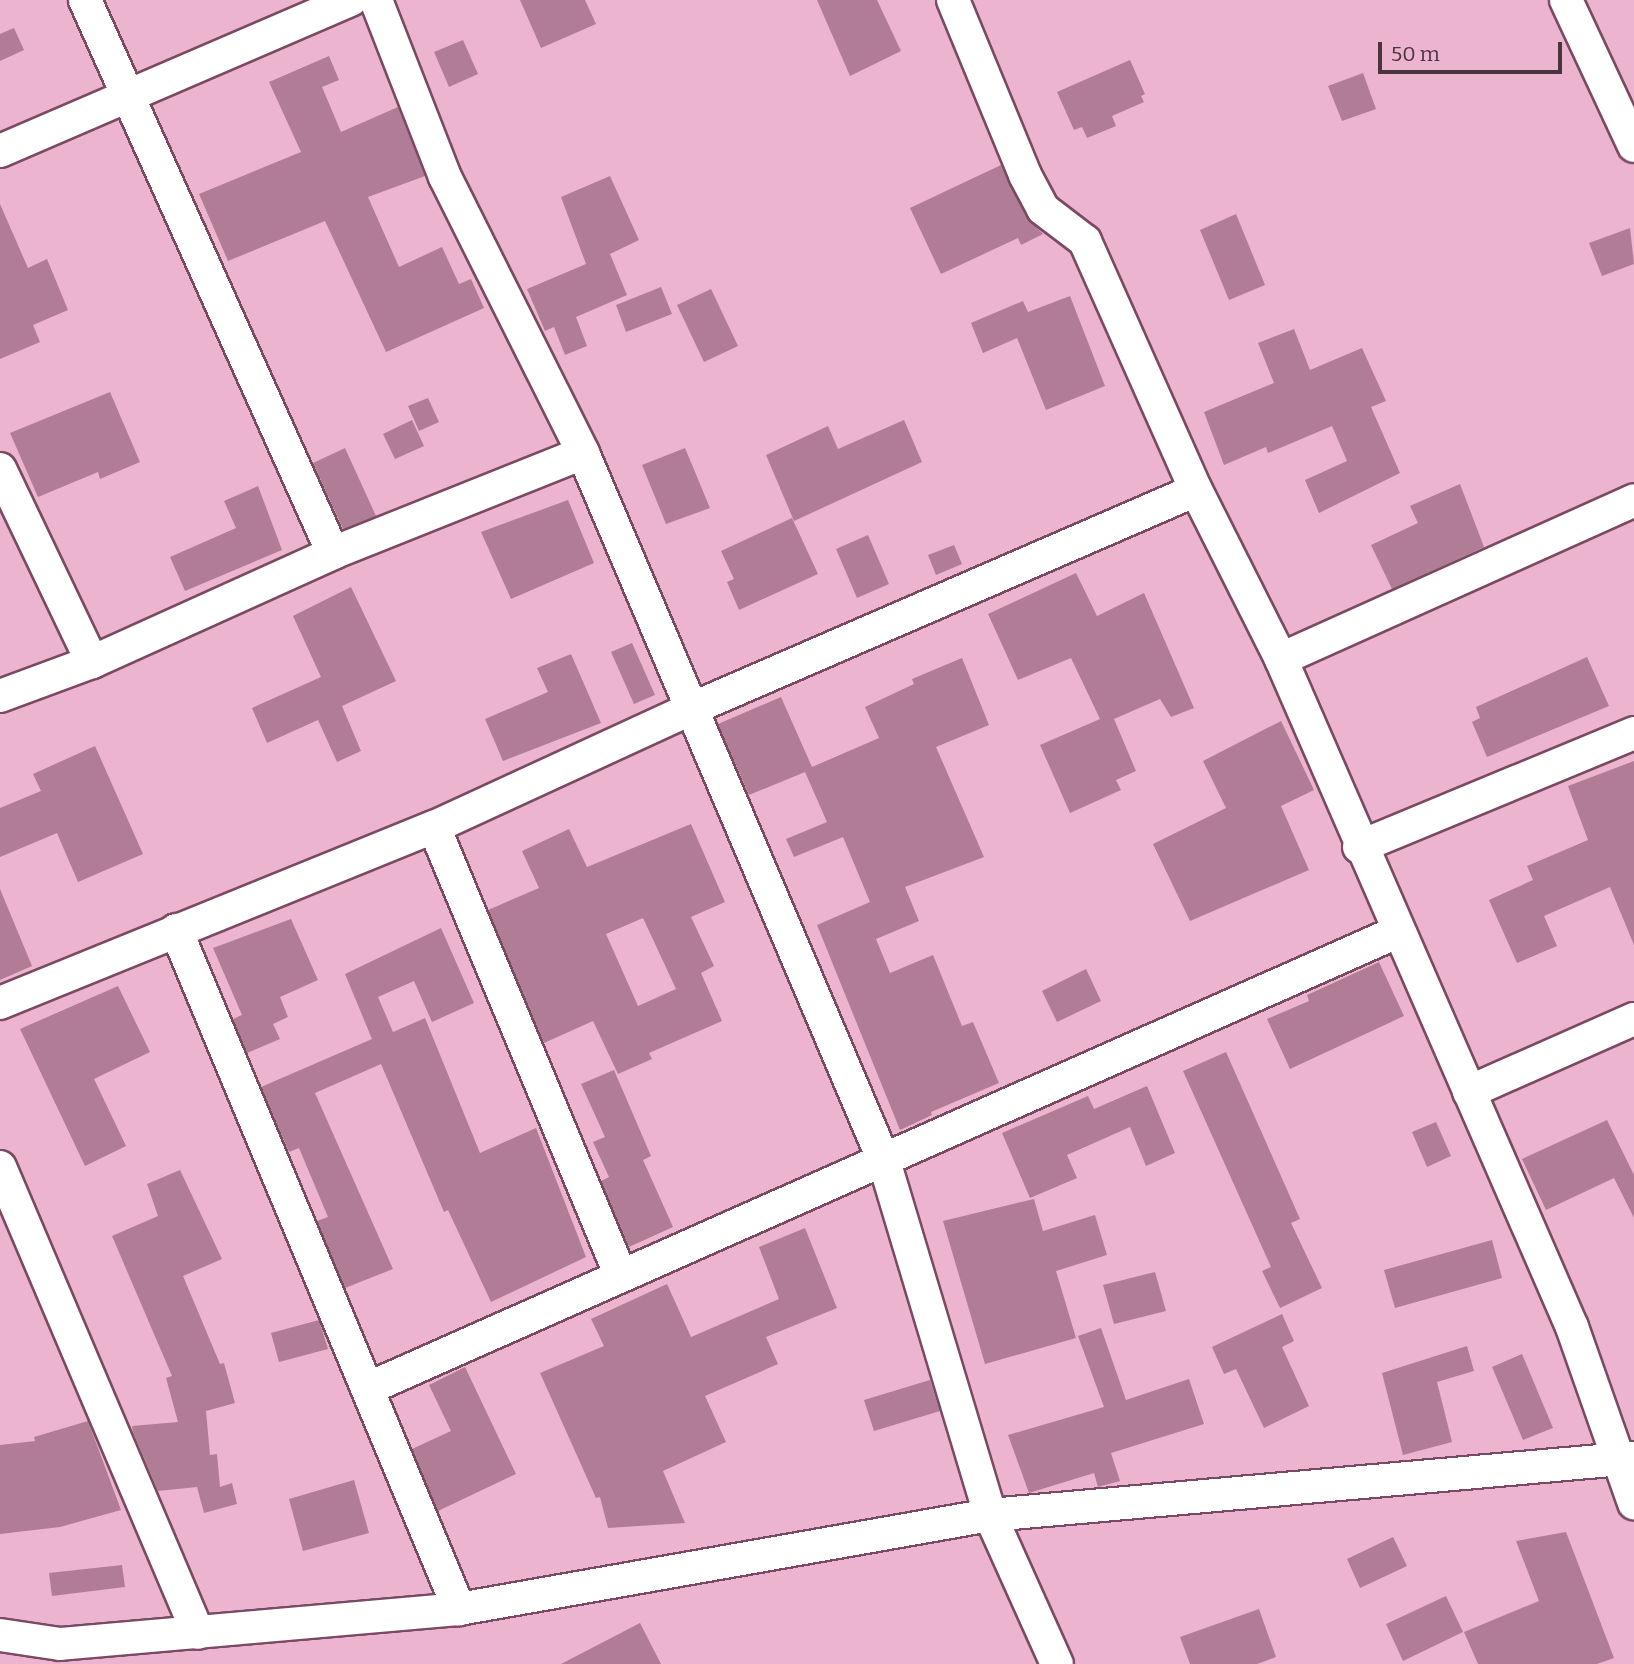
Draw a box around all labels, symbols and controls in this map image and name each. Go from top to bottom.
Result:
scale bar [1382,28,1566,72]
text: 50 m [1391,41,1440,67]

